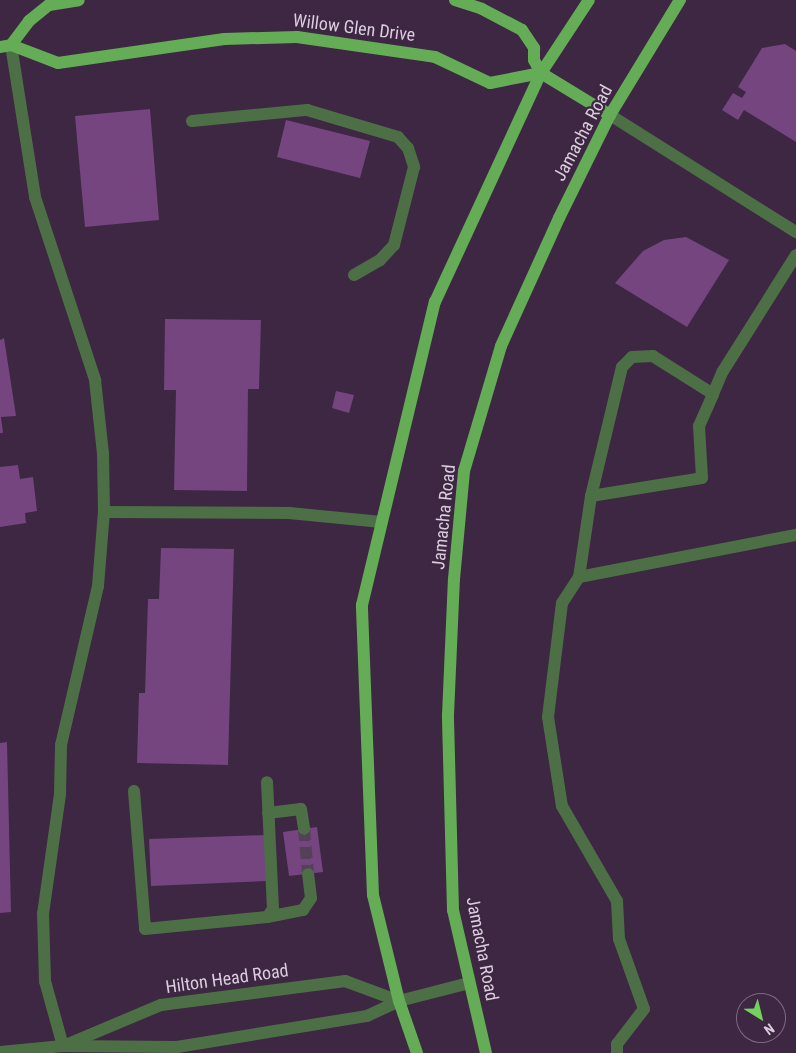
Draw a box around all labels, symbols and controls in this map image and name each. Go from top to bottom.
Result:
street label: Willow Glen Drive [292,10,416,46]
street label: Jamacha Road [549,81,617,185]
street label: Jamacha Road [428,463,460,571]
street label: Jamacha Road [461,895,503,1003]
street label: Hilton Head Road [164,960,290,998]
north arrow [736,993,786,1043]
text: N [761,1020,777,1038]

